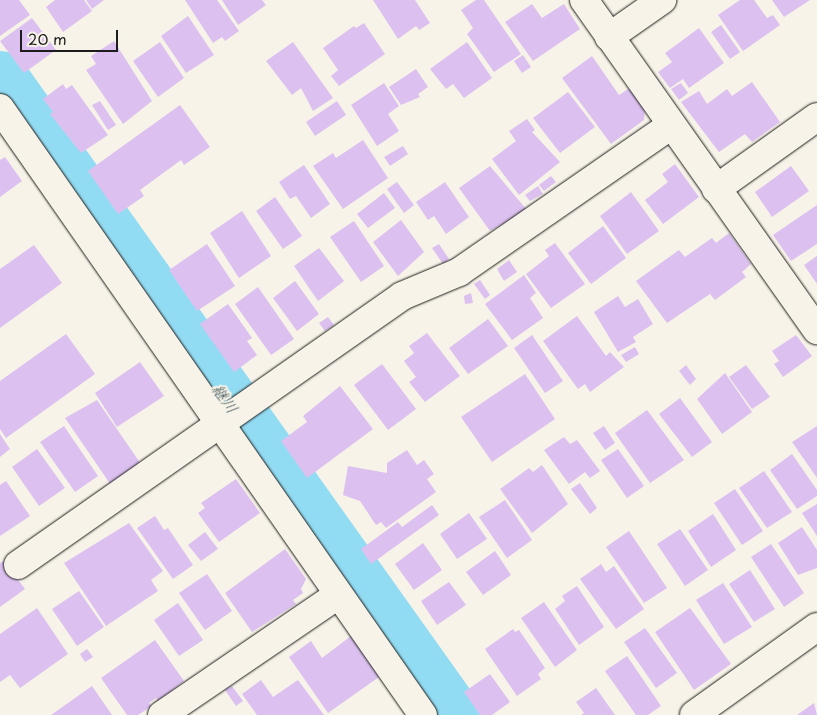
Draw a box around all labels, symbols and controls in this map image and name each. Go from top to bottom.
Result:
scale bar [22,20,120,52]
text: 20 m [28,27,67,50]
water label: 継川 [209,379,243,417]

